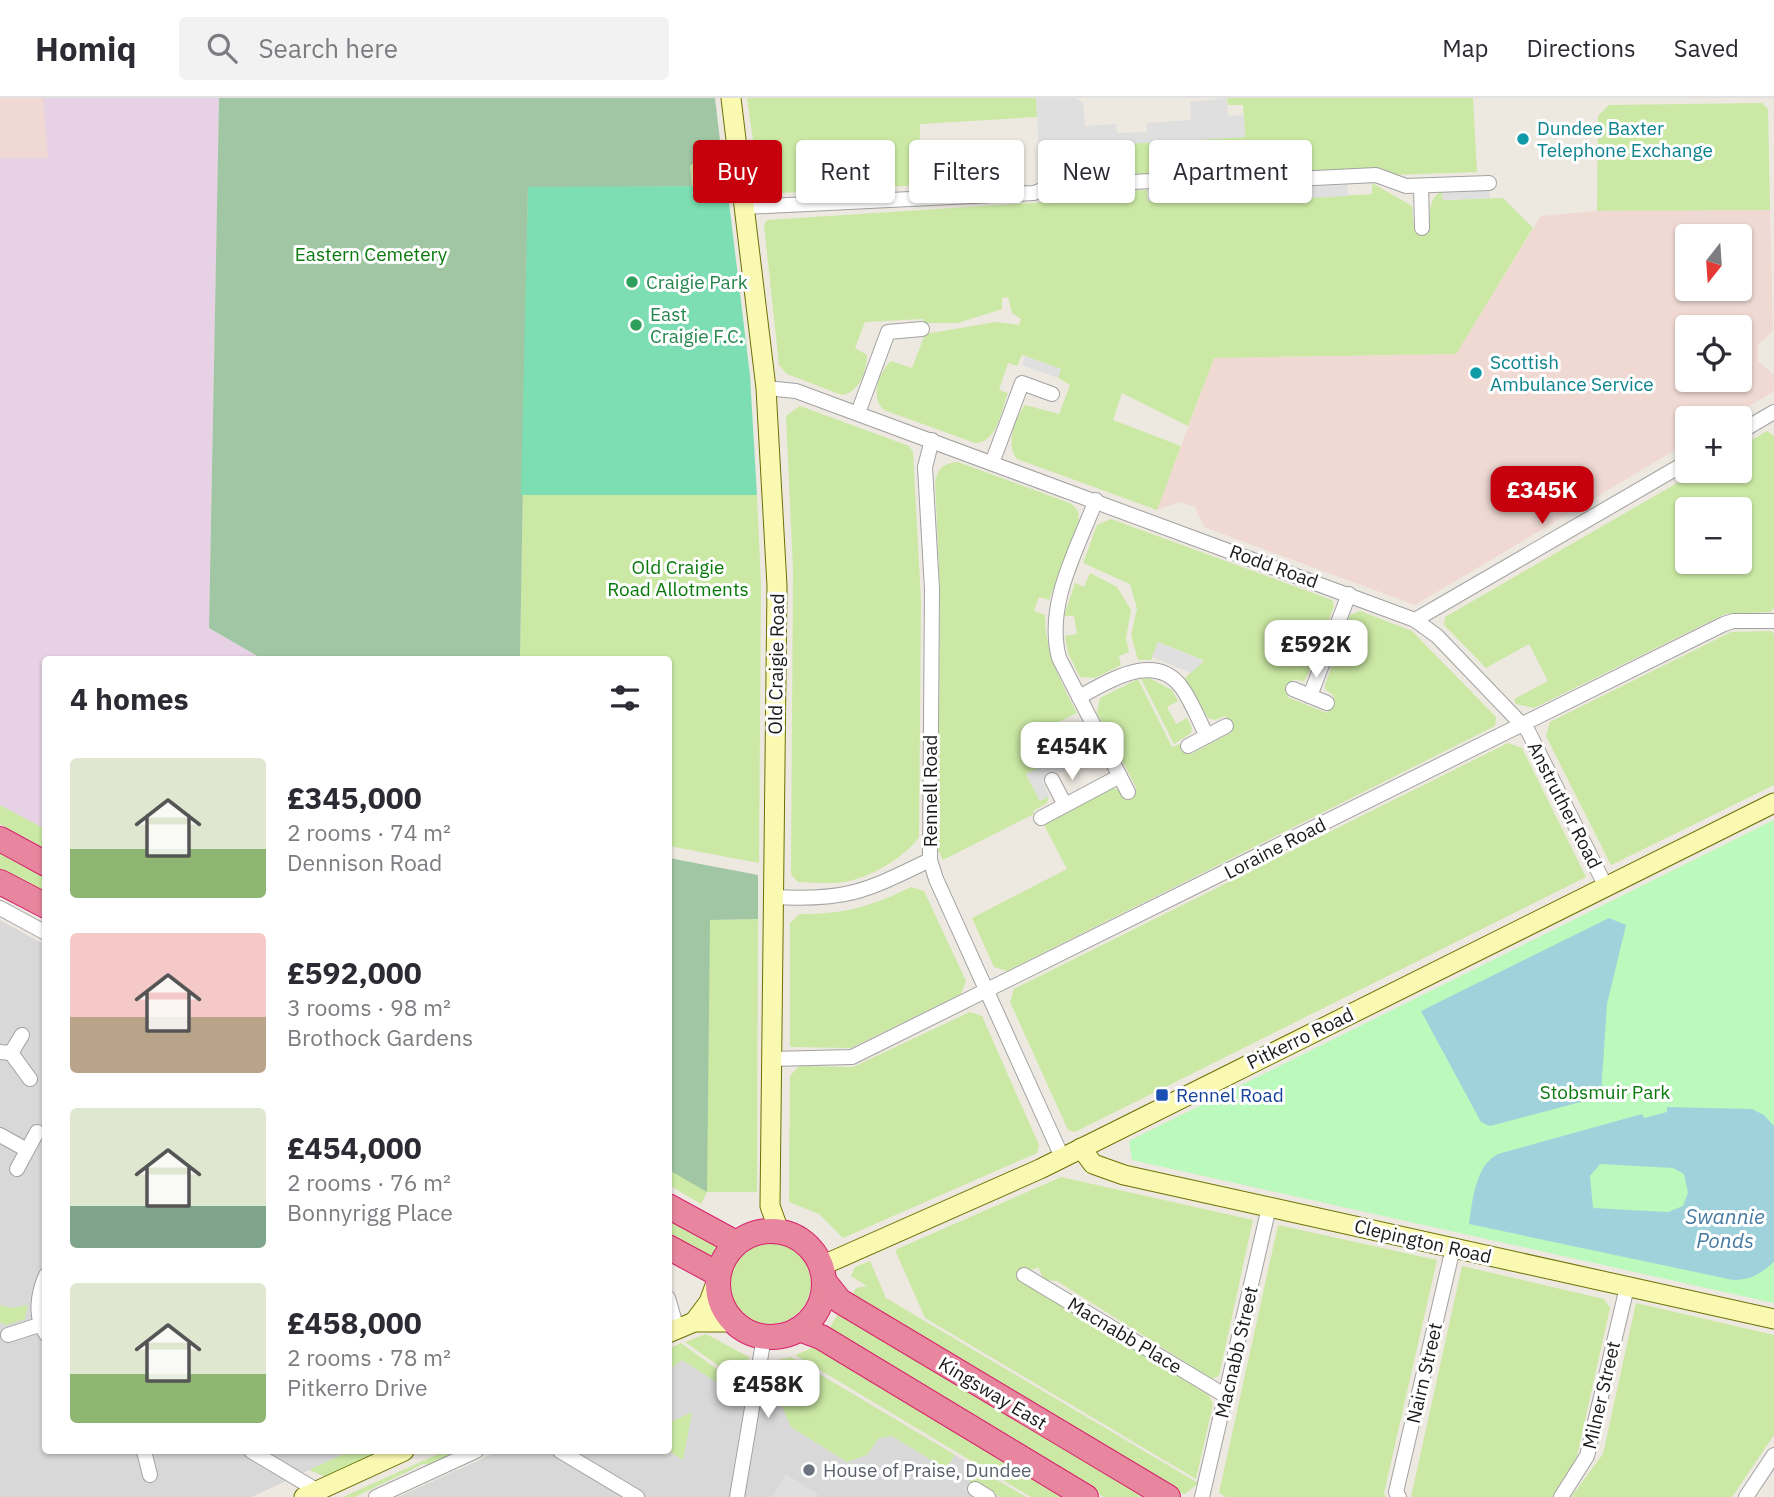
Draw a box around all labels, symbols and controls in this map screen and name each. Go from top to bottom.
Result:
search box [179,17,669,80]
text: Homiq [35,27,137,70]
icon: search [203,29,241,67]
text: Search here [259,31,398,65]
text: Map [1442,32,1488,64]
text: Directions [1526,32,1636,64]
text: Saved [1674,32,1739,64]
place label: Dundee Baxter Telephone Exchange [1537,116,1713,162]
marker: Dundee Baxter Telephone Exchange [1515,131,1531,147]
chip: Buy [693,140,782,203]
chip: Rent [796,140,895,203]
chip: Filters [909,140,1024,203]
chip: New [1038,140,1135,203]
chip: Apartment [1149,140,1312,203]
north arrow [1675,224,1752,301]
map controls [1675,224,1752,574]
park label: Eastern Cemetery [295,242,448,266]
place label: Craigie Park [646,270,748,294]
marker: Craigie Park [624,274,640,290]
place label: East Craigie F.C. [650,302,744,348]
button: locate [1675,315,1752,392]
marker: East Craigie F.C. [628,317,644,333]
place label: Scottish Ambulance Service [1490,350,1654,396]
marker: Scottish Ambulance Service [1468,365,1484,381]
button: + [1675,406,1752,483]
pin: £345K [1493,466,1591,526]
text: £345K [1507,474,1577,504]
button: − [1675,497,1752,574]
street label: Rodd Road [1226,539,1322,593]
park label: Old Craigie Road Allotments [607,555,749,601]
street label: Old Craigie Road [763,593,789,735]
pin: £592K [1267,620,1365,680]
text: £592K [1281,628,1351,658]
text: 4 homes [70,679,189,718]
icon: filters [606,679,644,717]
pin: £454K [1023,722,1121,782]
text: £454K [1037,730,1107,760]
street label: Rennell Road [918,735,942,847]
street label: Anstruther Road [1523,737,1607,873]
text: £345,000 [287,778,422,817]
icon: home [126,786,210,870]
street label: Loraine Road [1220,812,1330,884]
text: 2 rooms · 74 m² [287,817,451,847]
text: Dennison Road [287,847,442,877]
text: £592,000 [287,953,422,992]
icon: home [126,961,210,1045]
text: 3 rooms · 98 m² [287,992,451,1022]
street label: Pitkerro Road [1243,1002,1357,1074]
text: Brothock Gardens [287,1022,473,1052]
park label: Stobsmuir Park [1540,1080,1670,1104]
place label: Rennel Road [1176,1083,1284,1107]
marker: Rennel Road [1154,1087,1170,1103]
text: £454,000 [287,1128,422,1167]
icon: home [126,1136,210,1220]
text: 2 rooms · 76 m² [287,1167,451,1197]
text: Bonnyrigg Place [287,1197,453,1227]
water label: Swannie Ponds [1685,1202,1765,1254]
street label: Clepington Road [1352,1214,1494,1268]
street label: Macnabb Street [1209,1284,1263,1420]
street label: Macnabb Place [1063,1291,1187,1379]
text: £458,000 [287,1303,422,1342]
icon: home [126,1311,210,1395]
street label: Nairn Street [1401,1320,1447,1426]
street label: Milner Street [1577,1339,1625,1451]
text: 2 rooms · 78 m² [287,1342,451,1372]
street label: Kingsway East [934,1351,1052,1435]
pin: £458K [719,1360,817,1420]
text: £458K [733,1368,803,1398]
text: Pitkerro Drive [287,1372,428,1402]
place label: House of Praise, Dundee [823,1458,1032,1482]
marker: House of Praise, Dundee [801,1462,817,1478]

